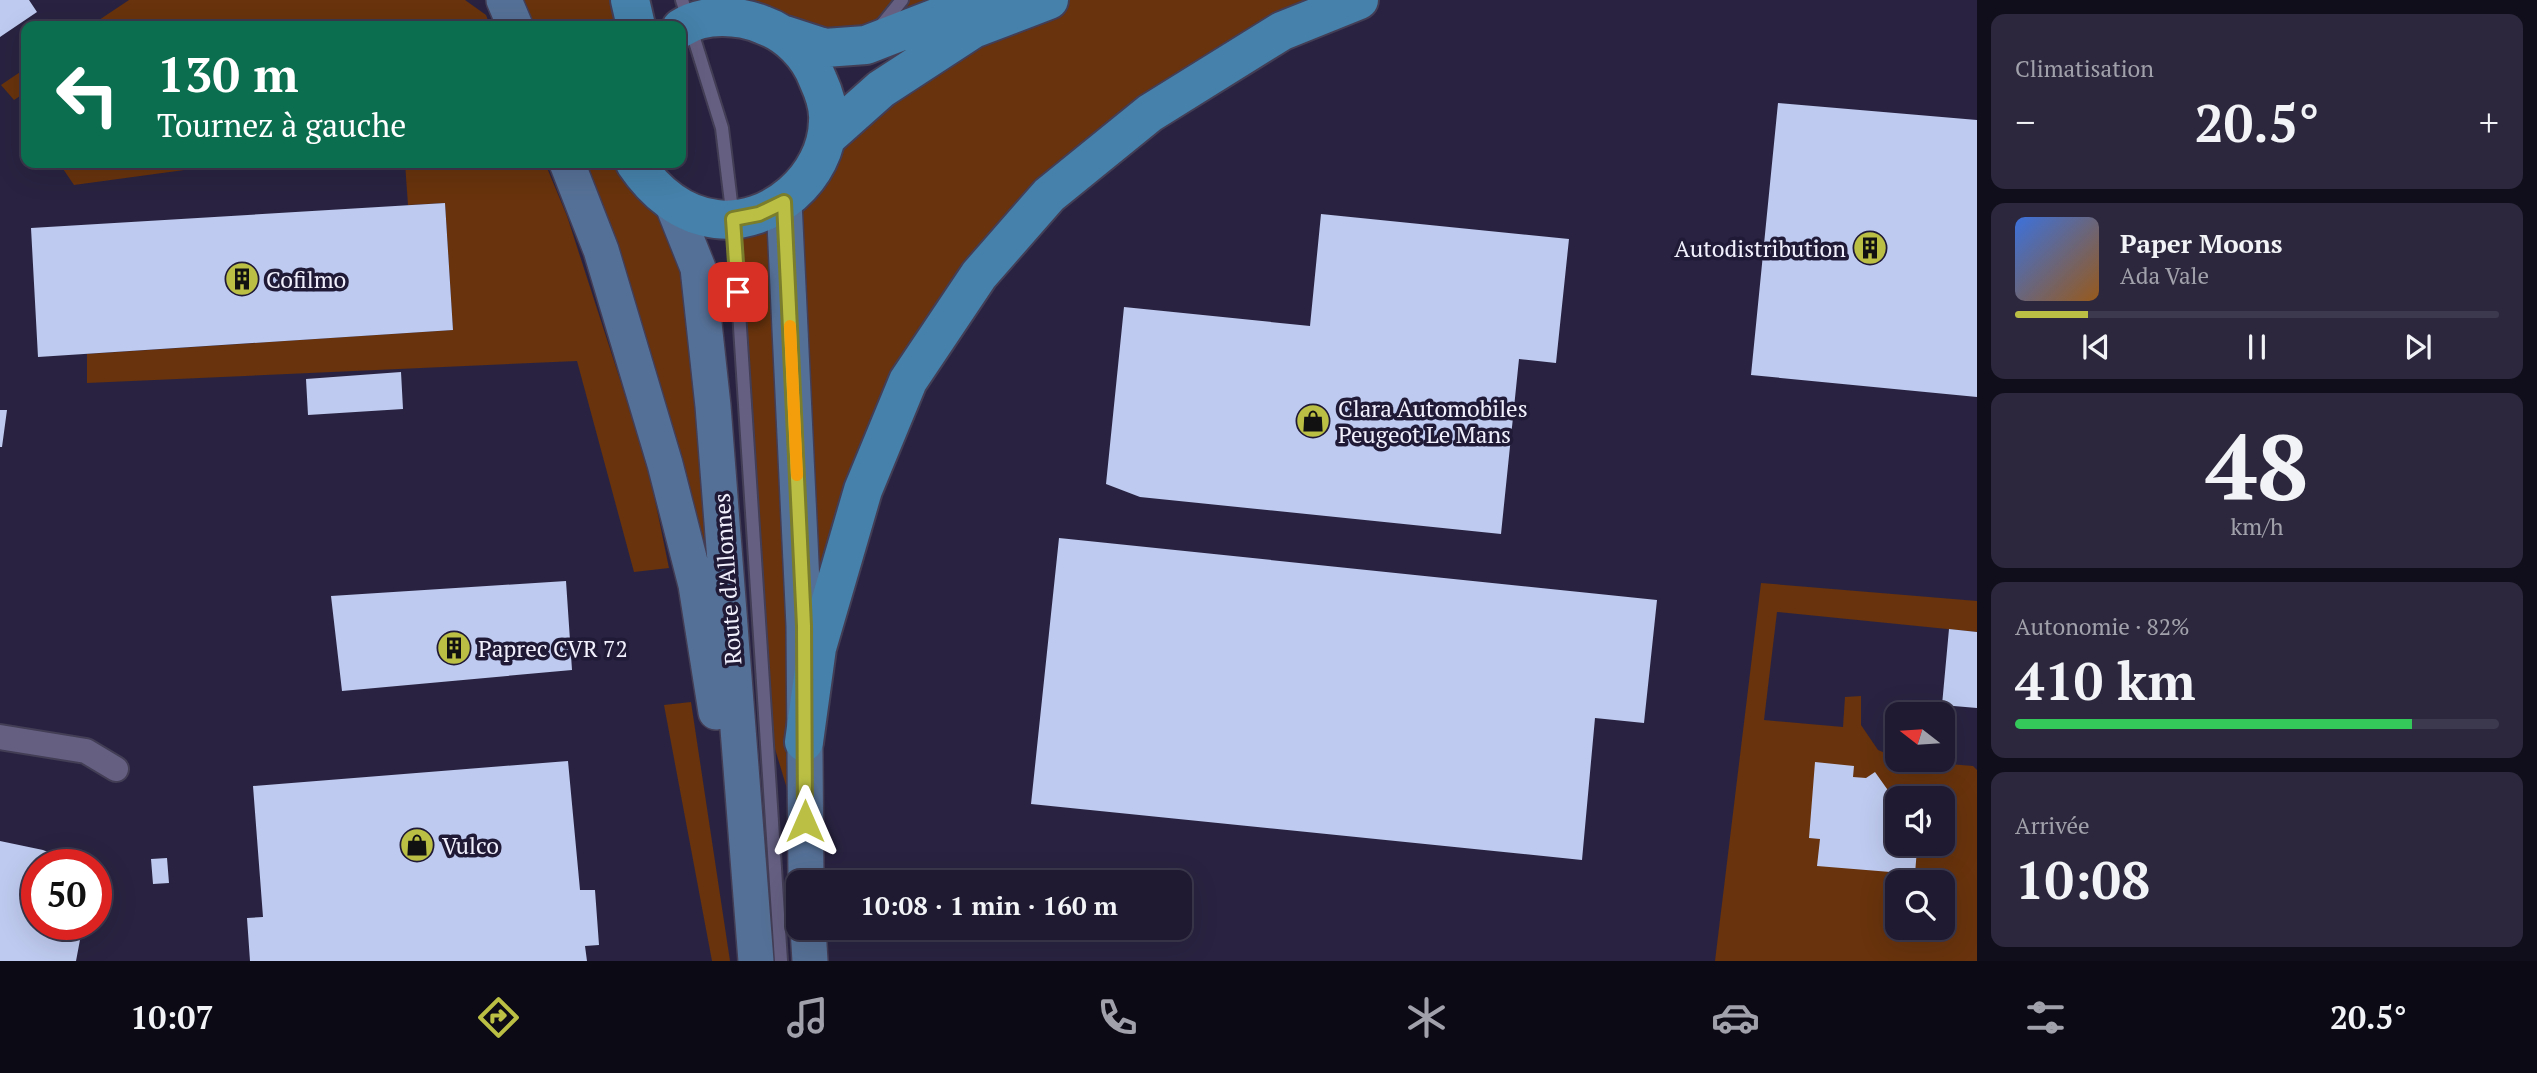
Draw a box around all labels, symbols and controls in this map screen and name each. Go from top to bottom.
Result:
text: 130 m [157,41,299,106]
icon: left [42,49,133,140]
text: Climatisation [2015,53,2154,84]
text: 20.5° [2194,88,2320,157]
text: − [2015,97,2035,147]
text: + [2479,97,2499,147]
text: Tournez à gauche [157,104,406,146]
text: Paper Moons [2120,226,2283,260]
building icon: Autodistribution [1851,229,1889,267]
place label: Autodistribution [1674,233,1846,264]
building icon: Cofilmo [223,260,261,298]
text: Ada Vale [2120,260,2209,291]
pin [708,262,768,322]
place label: Cofilmo [266,264,346,295]
icon: arrive [719,273,757,311]
icon: previous [2077,328,2115,366]
icon: pause [2238,328,2276,366]
icon: next [2399,328,2437,366]
place label: Clara Automobiles Peugeot Le Mans [1338,393,1528,450]
shop icon: Clara Automobiles Peugeot Le Mans [1294,402,1332,440]
text: 48 [2206,405,2308,526]
street label: Route d'Allonnes [706,492,748,666]
text: km/h [2230,511,2284,542]
text: Autonomie · 82% [2015,611,2190,642]
building icon: Paprec CVR 72 [435,629,473,667]
place label: Paprec CVR 72 [478,633,628,664]
text: 410 km [2015,646,2196,715]
north arrow [1885,702,1955,772]
map controls [1885,702,1955,940]
position arrow [768,784,842,858]
button: sound [1885,786,1955,856]
text: Arrivée [2015,810,2090,841]
shop icon: Vulco [398,826,436,864]
place label: Vulco [442,830,499,861]
text: 10:08 [2015,845,2150,914]
speed limit sign: 50 [21,849,112,940]
button: search [1885,870,1955,940]
text: 10:08 · 1 min · 160 m [860,888,1118,922]
icon: directions [474,993,523,1042]
icon: music [783,993,832,1042]
icon: phone [1093,993,1142,1042]
icon: climate [1402,993,1451,1042]
icon: car [1711,993,1760,1042]
icon: filters [2021,993,2070,1042]
text: 10:07 [130,996,213,1038]
text: 20.5° [2330,996,2407,1038]

